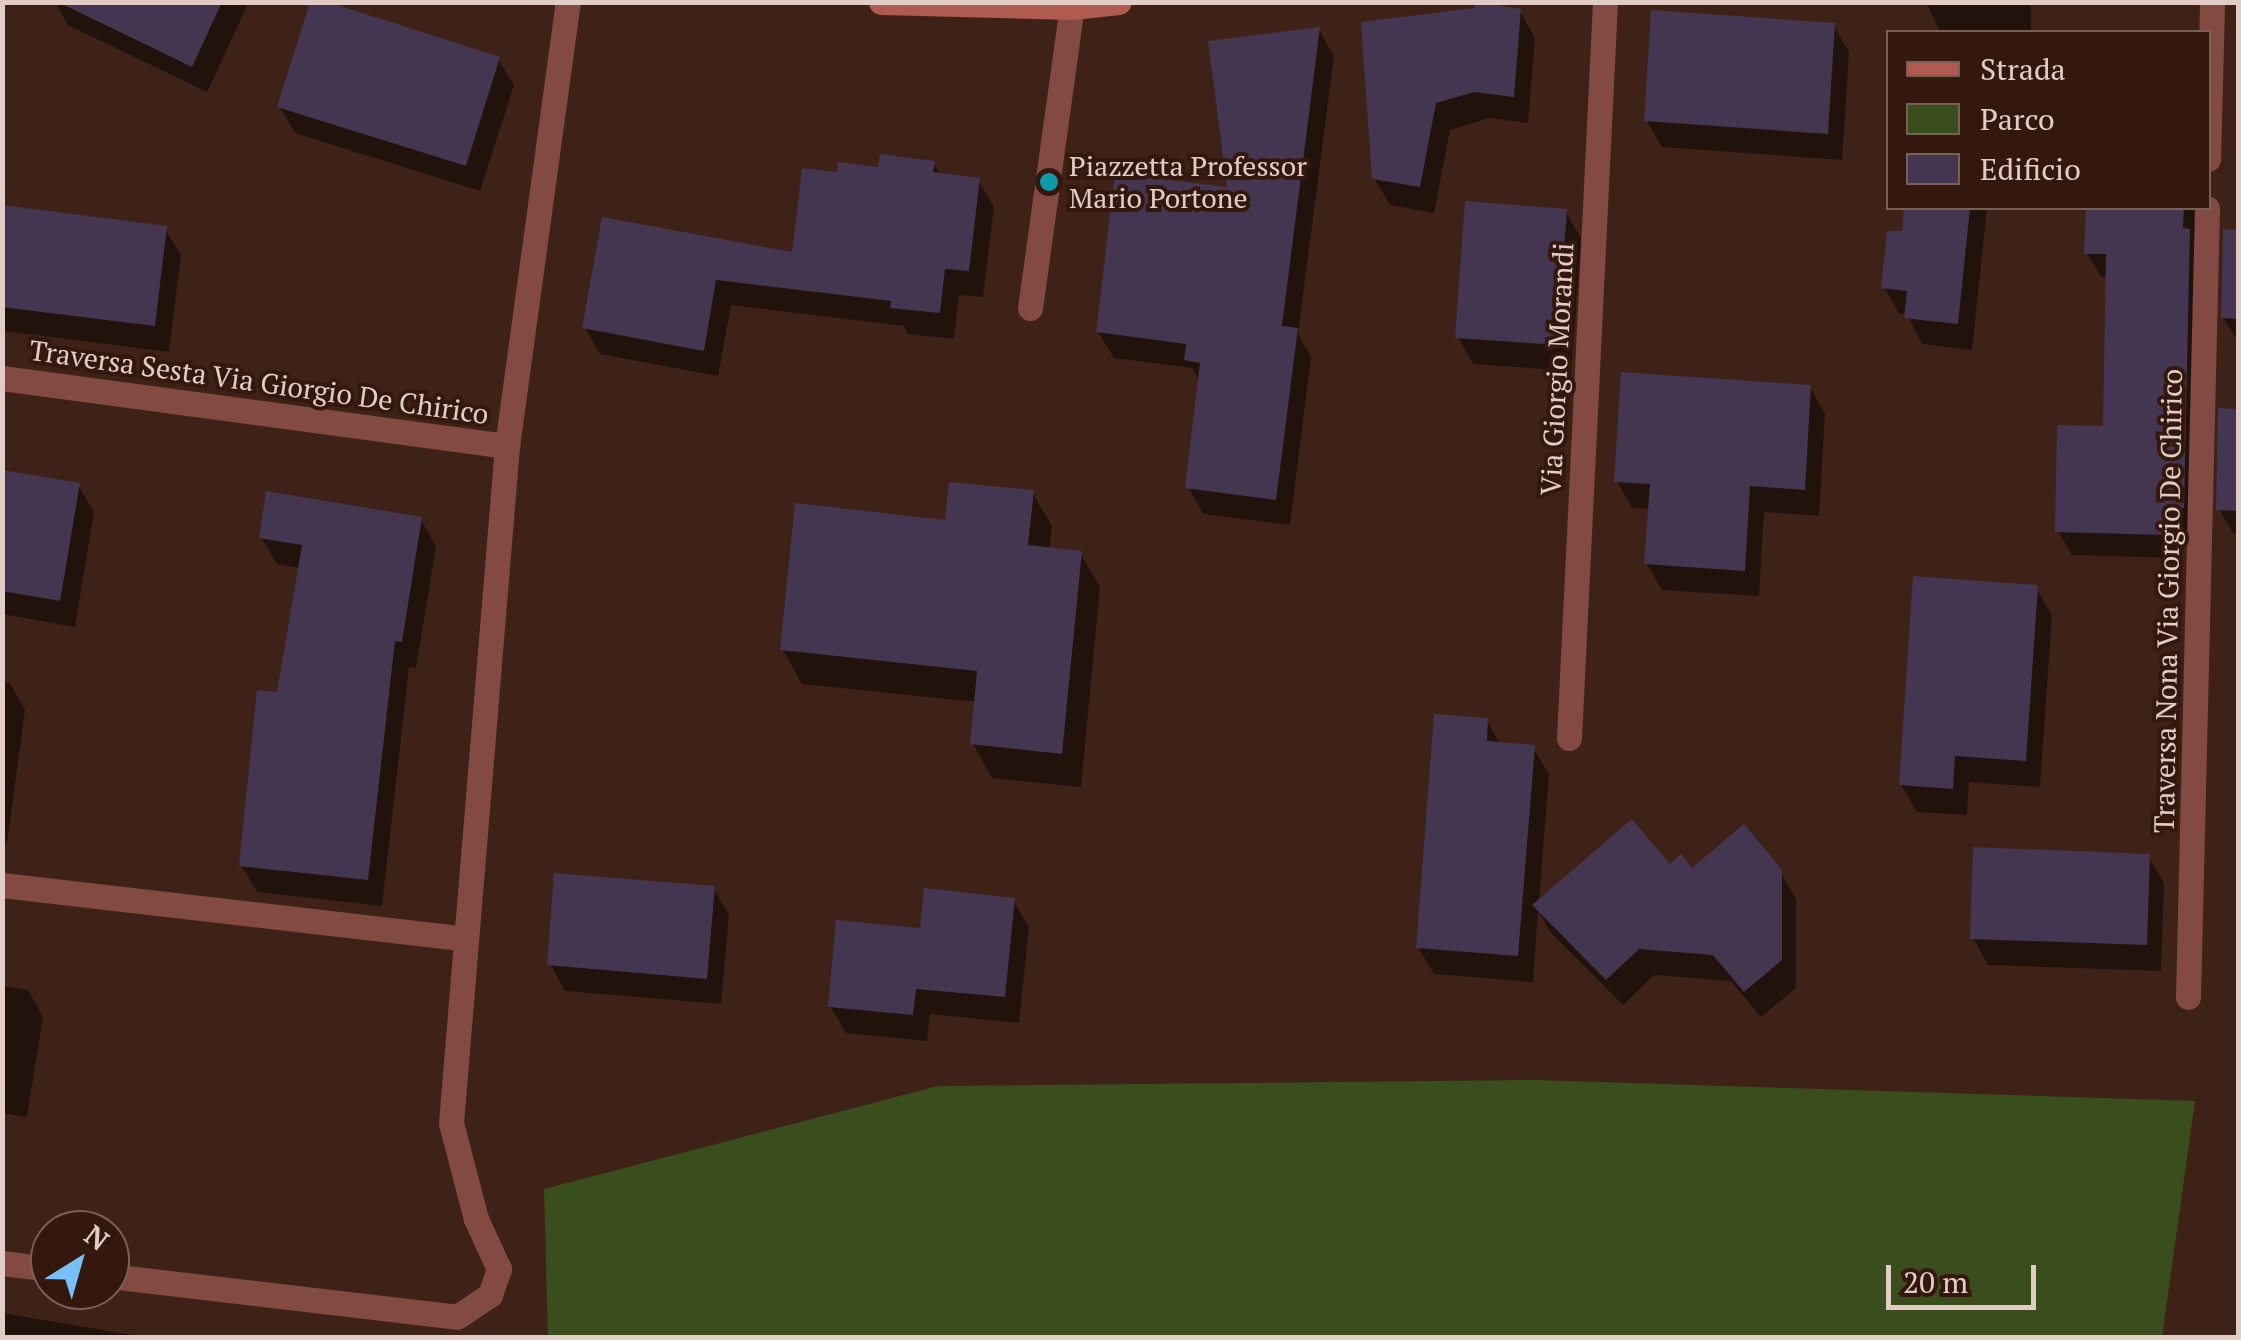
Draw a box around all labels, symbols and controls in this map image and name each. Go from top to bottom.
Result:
legend [1886,30,2211,210]
text: Strada [1980,49,2066,89]
text: Parco [1980,99,2055,139]
place label: Piazzetta Professor Mario Portone [1069,149,1307,215]
text: Edificio [1980,149,2081,189]
marker: Piazzetta Professor Mario Portone [1038,171,1060,193]
street label: Via Giorgio Morandi [1534,242,1580,496]
street label: Traversa Sesta Via Giorgio De Chirico [27,333,491,431]
street label: Traversa Nona Via Giorgio De Chirico [2147,368,2189,834]
north arrow [30,1210,130,1310]
text: N [78,1216,117,1258]
scale bar [1891,1245,2041,1307]
text: 20 m [1903,1262,1968,1302]

